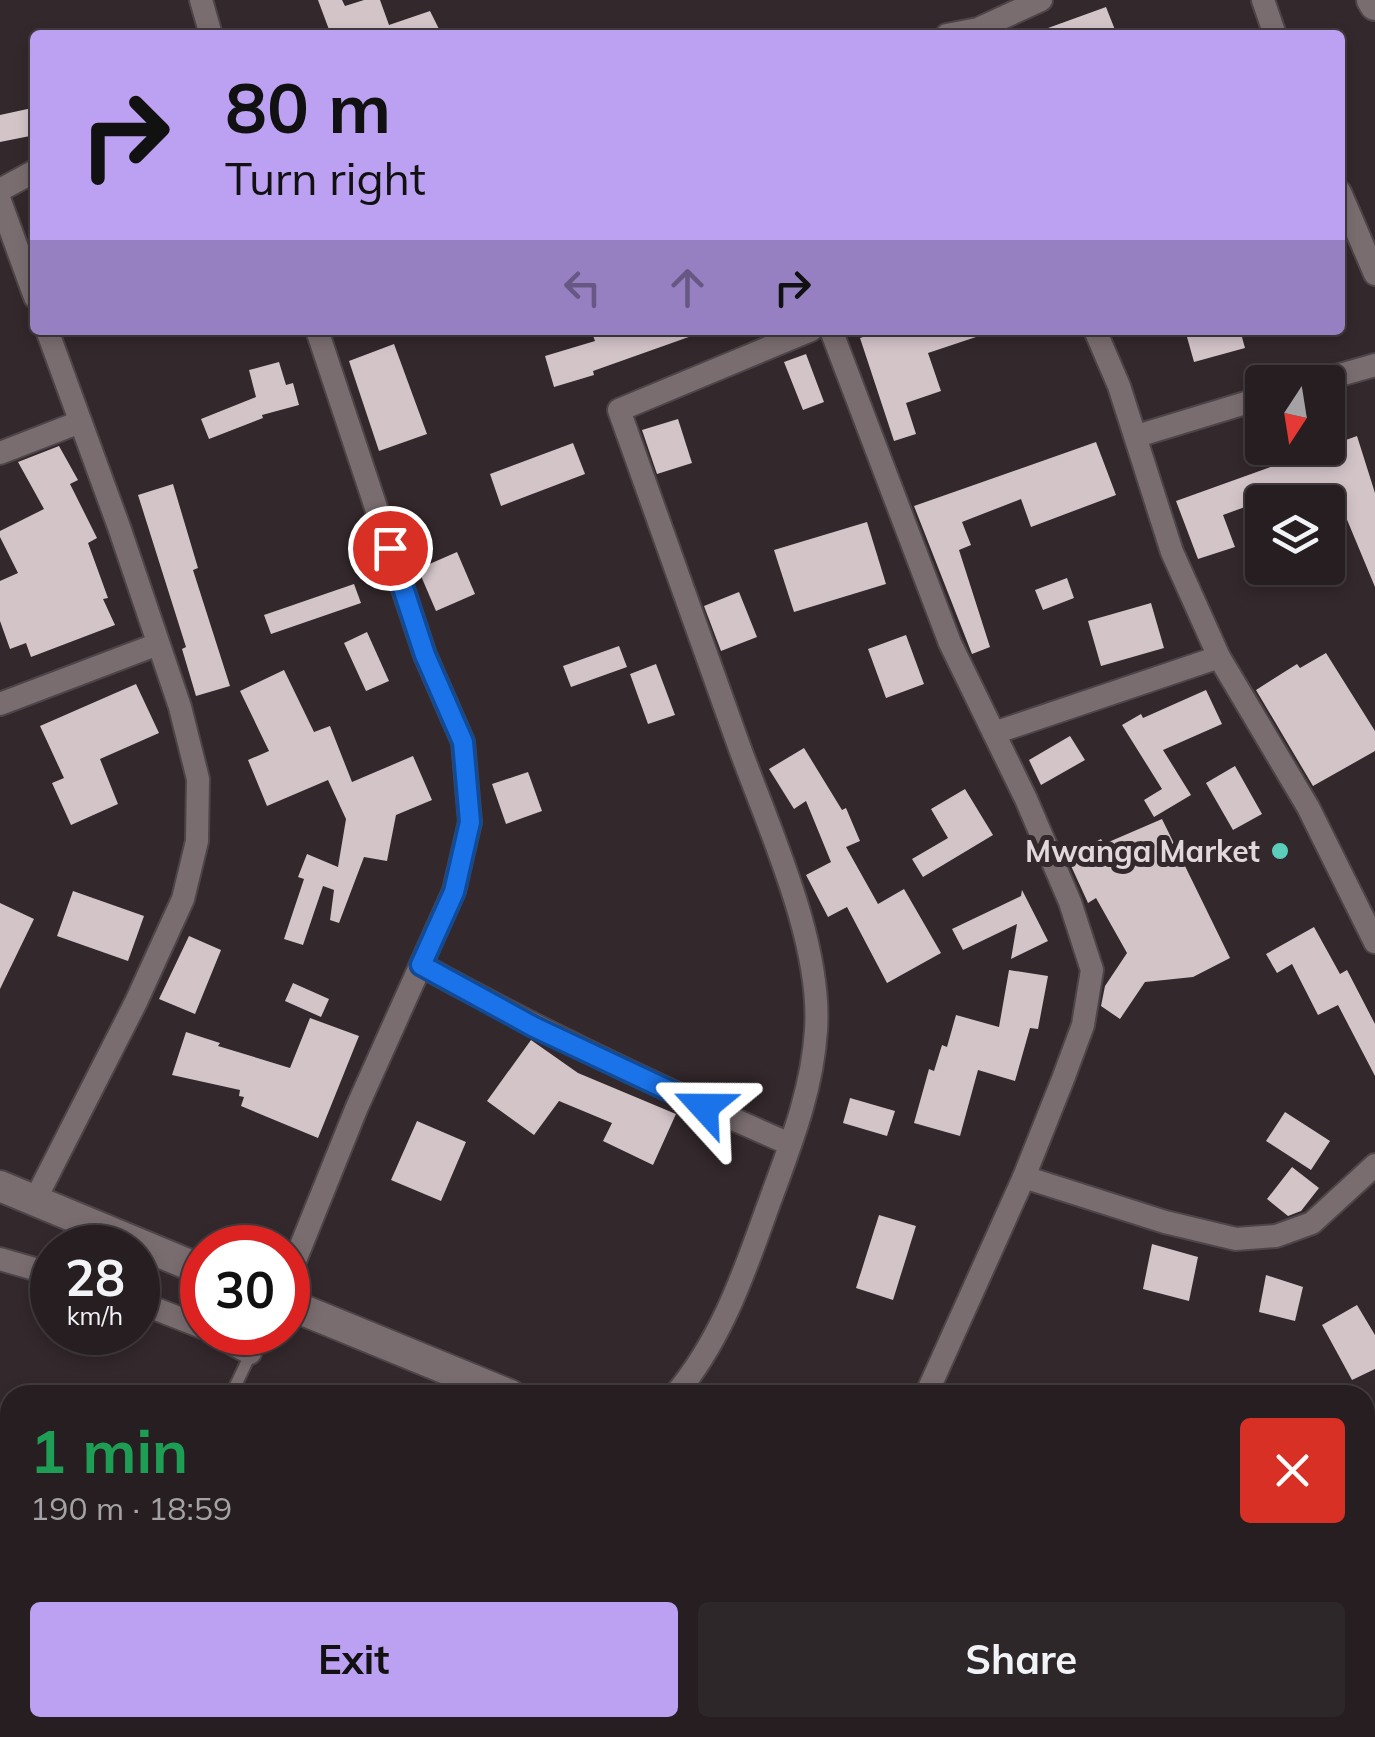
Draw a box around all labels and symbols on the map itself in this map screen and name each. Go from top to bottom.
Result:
north arrow [1245,365,1345,465]
pin [348,506,433,591]
place label: Mwanga Market [1025,832,1260,870]
marker: Mwanga Market [1269,840,1291,862]
position arrow [652,1055,756,1159]
speed limit sign: 30 [180,1225,310,1355]

